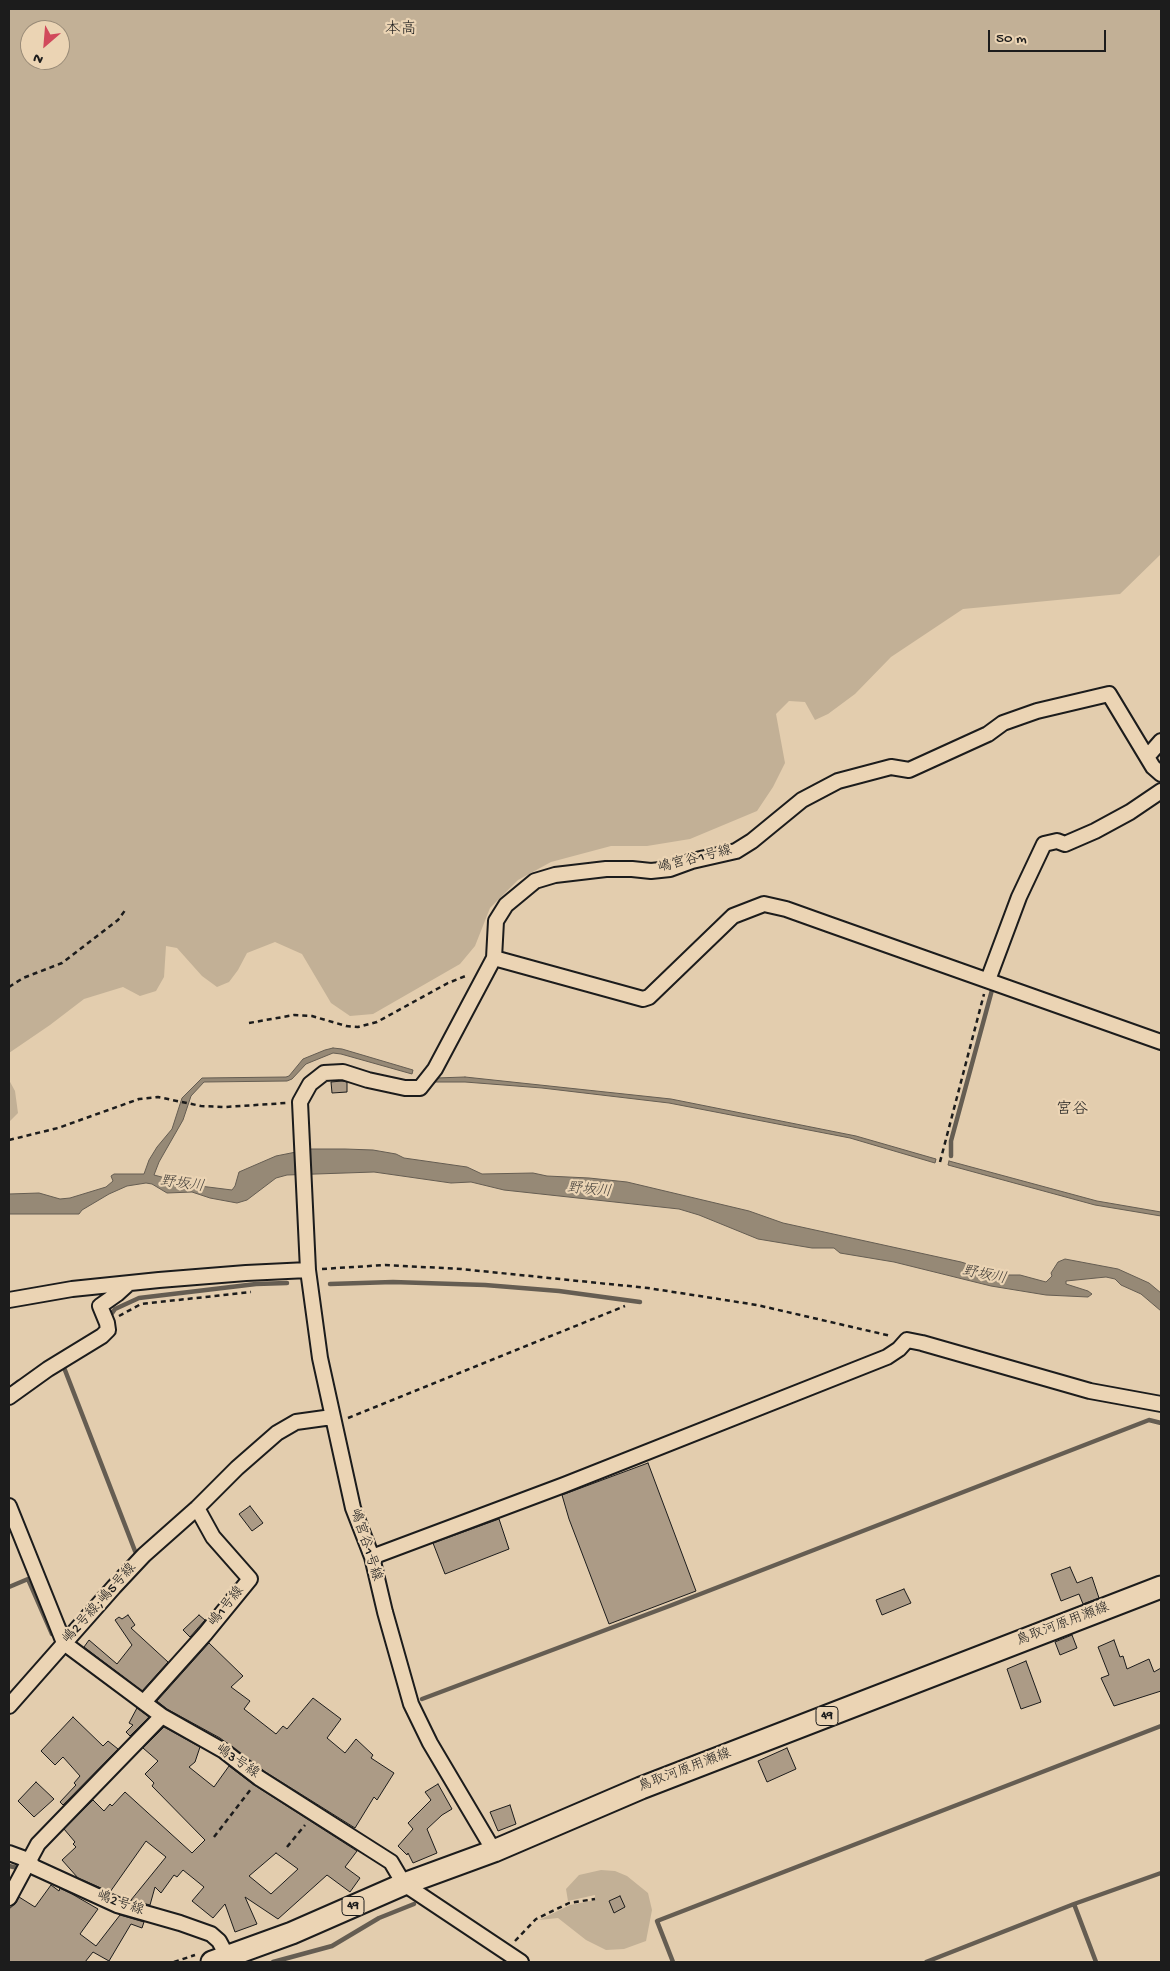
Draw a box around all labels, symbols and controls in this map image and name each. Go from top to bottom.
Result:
north arrow [20,20,70,70]
scale bar [990,20,1108,52]
district label: 本高 [385,21,417,41]
text: 50 m [996,30,1027,48]
text: N [30,48,46,68]
street label: 嶋宮谷1号線 [656,843,734,877]
district label: 宮谷 [1056,1101,1088,1121]
water label: 野坂川 [158,1173,206,1197]
water label: 野坂川 [566,1180,612,1202]
water label: 野坂川 [960,1263,1008,1289]
street label: 嶋宮谷1号線 [345,1506,385,1584]
street label: 嶋2号線;嶋5号線 [59,1560,141,1648]
street label: 嶋1号線 [205,1583,249,1631]
street label: 鳥取河原用瀬線 [1014,1600,1112,1650]
road number: 49 [816,1706,838,1725]
street label: 嶋3号線 [212,1741,262,1783]
street label: 鳥取河原用瀬線 [636,1746,734,1796]
street label: 嶋2号線 [94,1888,146,1920]
road number: 49 [342,1896,364,1915]

